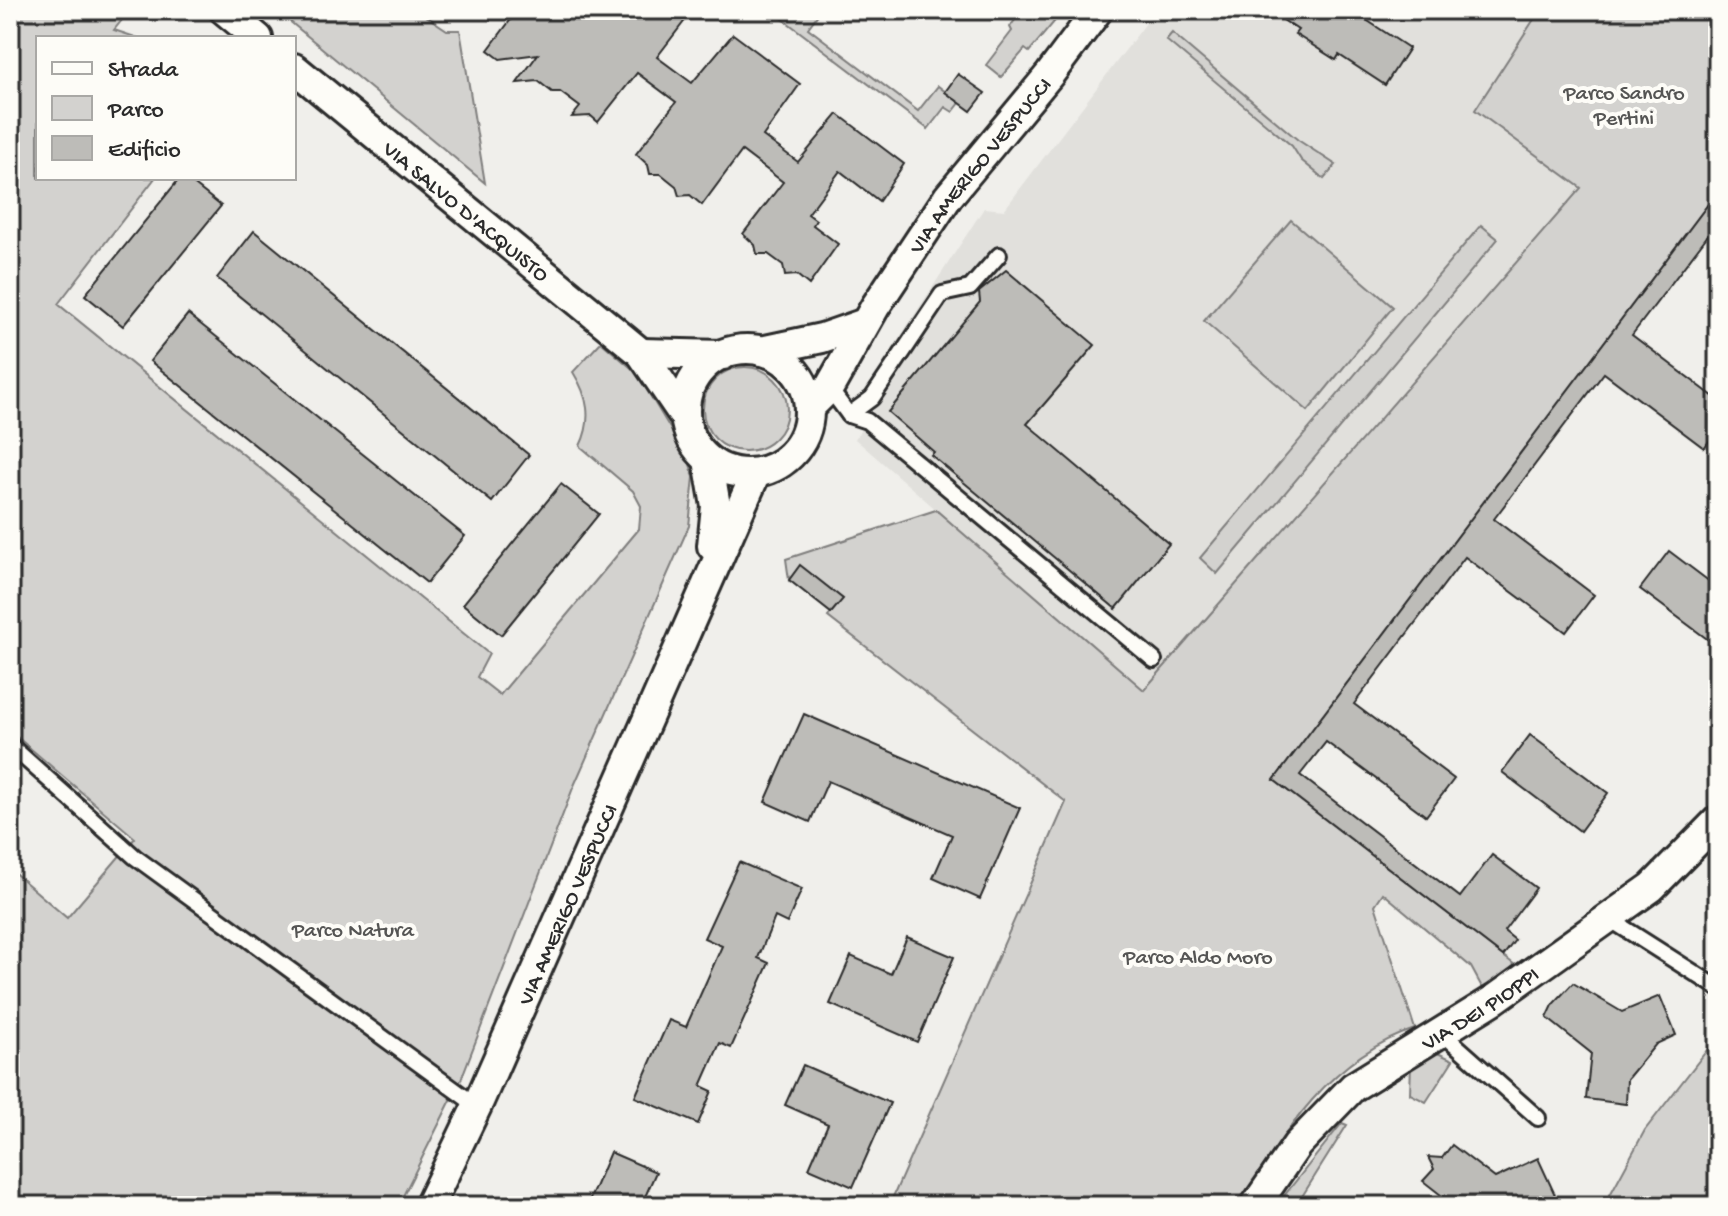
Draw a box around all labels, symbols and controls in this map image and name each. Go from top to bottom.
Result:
legend [36,36,296,180]
text: Strada [108,57,179,86]
street label: VIA AMERIGO VESPUCCI [905,73,1059,261]
park label: Parco Sandro Pertini [1562,82,1685,133]
text: Parco [107,97,164,126]
text: Edificio [108,137,181,166]
street label: VIA SALVO D'ACQUISTO [375,137,553,289]
street label: VIA AMERIGO VESPUCCI [514,801,626,1011]
park label: Parco Natura [291,919,415,945]
park label: Parco Aldo Moro [1122,946,1273,972]
street label: VIA DEI PIOPPI [1417,963,1545,1059]

